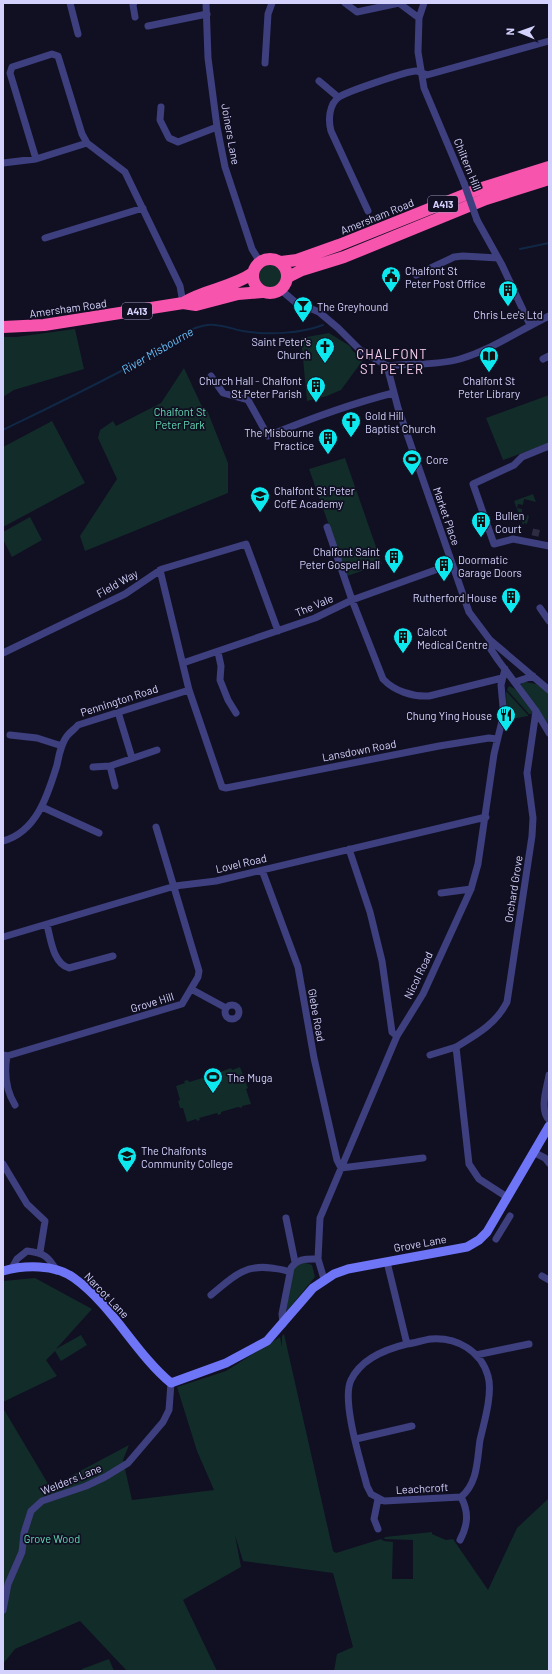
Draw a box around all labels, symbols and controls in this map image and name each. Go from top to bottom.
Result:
north arrow [500,12,540,52]
text: N [503,28,516,36]
street label: Joiners Lane [219,102,243,166]
street label: Chiltern Hill [452,136,484,192]
street label: Amersham Road [338,195,416,237]
road number: A413 [428,196,458,212]
place label: Chalfont St Peter Post Office [405,264,486,290]
public building icon: Chalfont St Peter Post Office [380,265,402,293]
building icon: Chris Lee's Ltd [497,279,519,307]
bar icon: The Greyhound [292,295,314,323]
street label: Amersham Road [28,296,108,320]
place label: The Greyhound [317,300,388,313]
road number: A413 [122,303,152,319]
place label: Chris Lee's Ltd [473,308,543,321]
water label: River Misbourne [119,324,195,376]
place label: Saint Peter's Church [251,335,311,361]
church icon: Saint Peter's Church [314,336,336,364]
library icon: Chalfont St Peter Library [478,345,500,373]
district label: CHALFONT ST PETER [356,346,428,377]
place label: Church Hall - Chalfont St Peter Parish [199,374,302,400]
place label: Chalfont St Peter Library [458,374,520,400]
building icon: Church Hall - Chalfont St Peter Parish [305,375,327,403]
park label: Chalfont St Peter Park [154,405,206,431]
place label: Gold Hill Baptist Church [365,409,436,435]
church icon: Gold Hill Baptist Church [340,410,362,438]
place label: The Misbourne Practice [244,426,314,452]
building icon: The Misbourne Practice [317,427,339,455]
sports icon: Core [401,448,423,476]
place label: Core [426,453,449,466]
place label: Chalfont St Peter CofE Academy [274,484,355,510]
school or university icon: Chalfont St Peter CofE Academy [249,485,271,513]
street label: Market Place [431,485,463,547]
place label: Bullen Court [495,509,525,535]
building icon: Bullen Court [470,510,492,538]
place label: Chalfont Saint Peter Gospel Hall [300,545,380,571]
building icon: Chalfont Saint Peter Gospel Hall [383,546,405,574]
place label: Doormatic Garage Doors [458,553,522,579]
building icon: Doormatic Garage Doors [433,554,455,582]
street label: Field Way [94,566,140,600]
building icon: Rutherford House [500,586,522,614]
street label: The Vale [293,591,335,619]
place label: Rutherford House [413,591,497,604]
place label: Calcot Medical Centre [417,625,488,651]
building icon: Calcot Medical Centre [392,626,414,654]
street label: Pennington Road [79,681,159,719]
restaurant icon: Chung Ying House [495,704,517,732]
place label: Chung Ying House [406,709,492,722]
street label: Lansdown Road [321,736,397,764]
street label: Lovel Road [214,851,268,875]
street label: Orchard Grove [501,854,525,923]
street label: Nicol Road [401,949,435,1001]
street label: Glebe Road [306,988,328,1042]
street label: Grove Hill [129,989,175,1015]
sports icon: The Muga [202,1066,224,1094]
place label: The Muga [227,1071,272,1084]
place label: The Chalfonts Community College [141,1144,233,1170]
school or university icon: The Chalfonts Community College [116,1145,138,1173]
street label: Grove Lane [393,1232,447,1254]
street label: Narcot Lane [82,1269,132,1321]
street label: Welders Lane [39,1461,103,1497]
street label: Leachcroft [395,1480,449,1496]
park label: Grove Wood [24,1532,80,1545]

